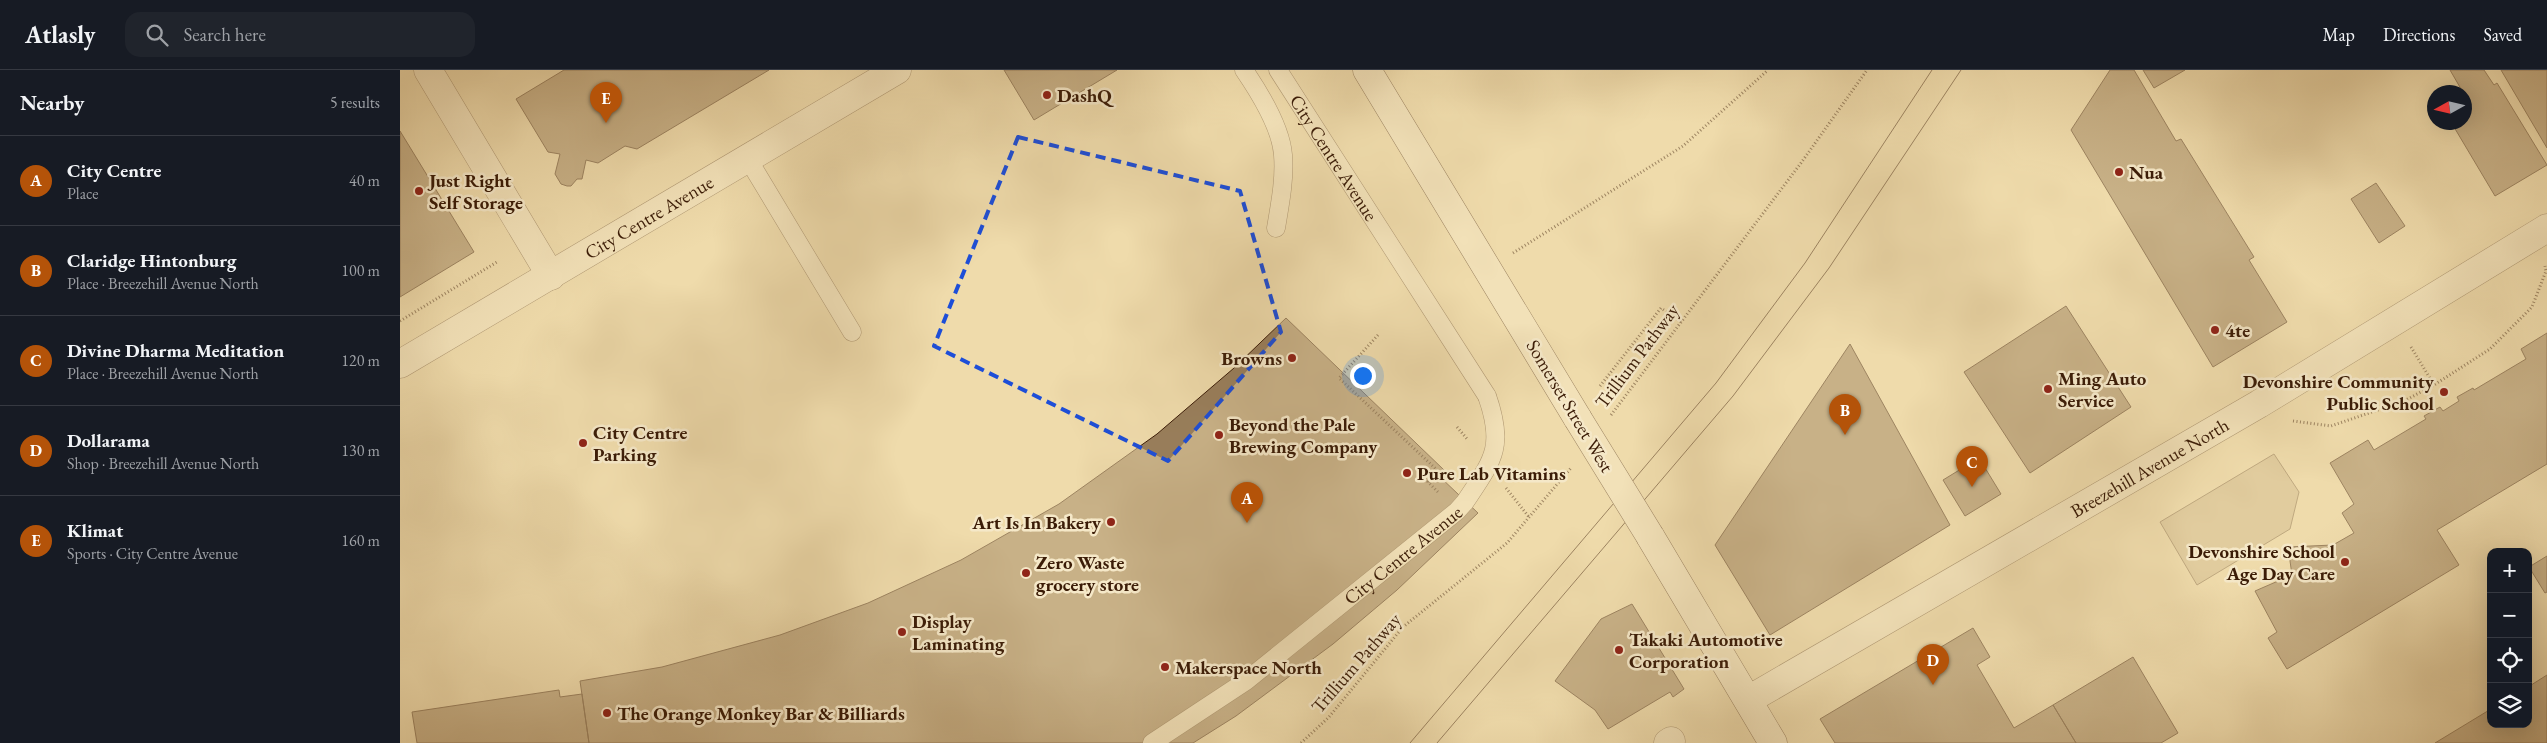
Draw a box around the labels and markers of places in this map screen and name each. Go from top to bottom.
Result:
pin: E [590,82,622,123]
place label: DashQ [1057,83,1114,108]
marker: DashQ [1041,89,1053,101]
place label: Nua [2129,160,2164,185]
marker: Nua [2113,166,2125,178]
place label: Just Right Self Storage [427,168,523,215]
marker: Just Right Self Storage [413,185,425,197]
place label: 4te [2225,318,2250,343]
marker: 4te [2209,324,2221,336]
place label: Browns [1221,346,1282,371]
marker: Browns [1286,352,1298,364]
place label: Ming Auto Service [2058,366,2147,413]
place label: Devonshire Community Public School [2243,369,2435,416]
marker: Ming Auto Service [2042,383,2054,395]
marker: Devonshire Community Public School [2438,386,2450,398]
pin: B [1829,394,1861,435]
place label: Beyond the Pale Brewing Company [1229,412,1378,459]
place label: City Centre Parking [593,420,687,467]
marker: Beyond the Pale Brewing Company [1213,429,1225,441]
marker: City Centre Parking [577,437,589,449]
pin: C [1956,446,1988,487]
place label: Pure Lab Vitamins [1417,461,1566,486]
marker: Pure Lab Vitamins [1401,467,1413,479]
pin: A [1231,482,1263,523]
place label: Art Is In Bakery [971,510,1102,535]
marker: Art Is In Bakery [1105,516,1117,528]
place label: Devonshire School Age Day Care [2188,539,2336,586]
place label: Zero Waste grocery store [1036,550,1139,597]
marker: Devonshire School Age Day Care [2339,556,2351,568]
marker: Zero Waste grocery store [1020,567,1032,579]
place label: Display Laminating [912,609,1005,656]
marker: Display Laminating [896,626,908,638]
place label: Takaki Automotive Corporation [1629,627,1783,674]
marker: Takaki Automotive Corporation [1613,644,1625,656]
pin: D [1917,644,1949,685]
place label: Makerspace North [1175,655,1322,680]
marker: Makerspace North [1159,661,1171,673]
place label: The Orange Monkey Bar & Billiards [617,701,905,726]
marker: The Orange Monkey Bar & Billiards [601,707,613,719]

